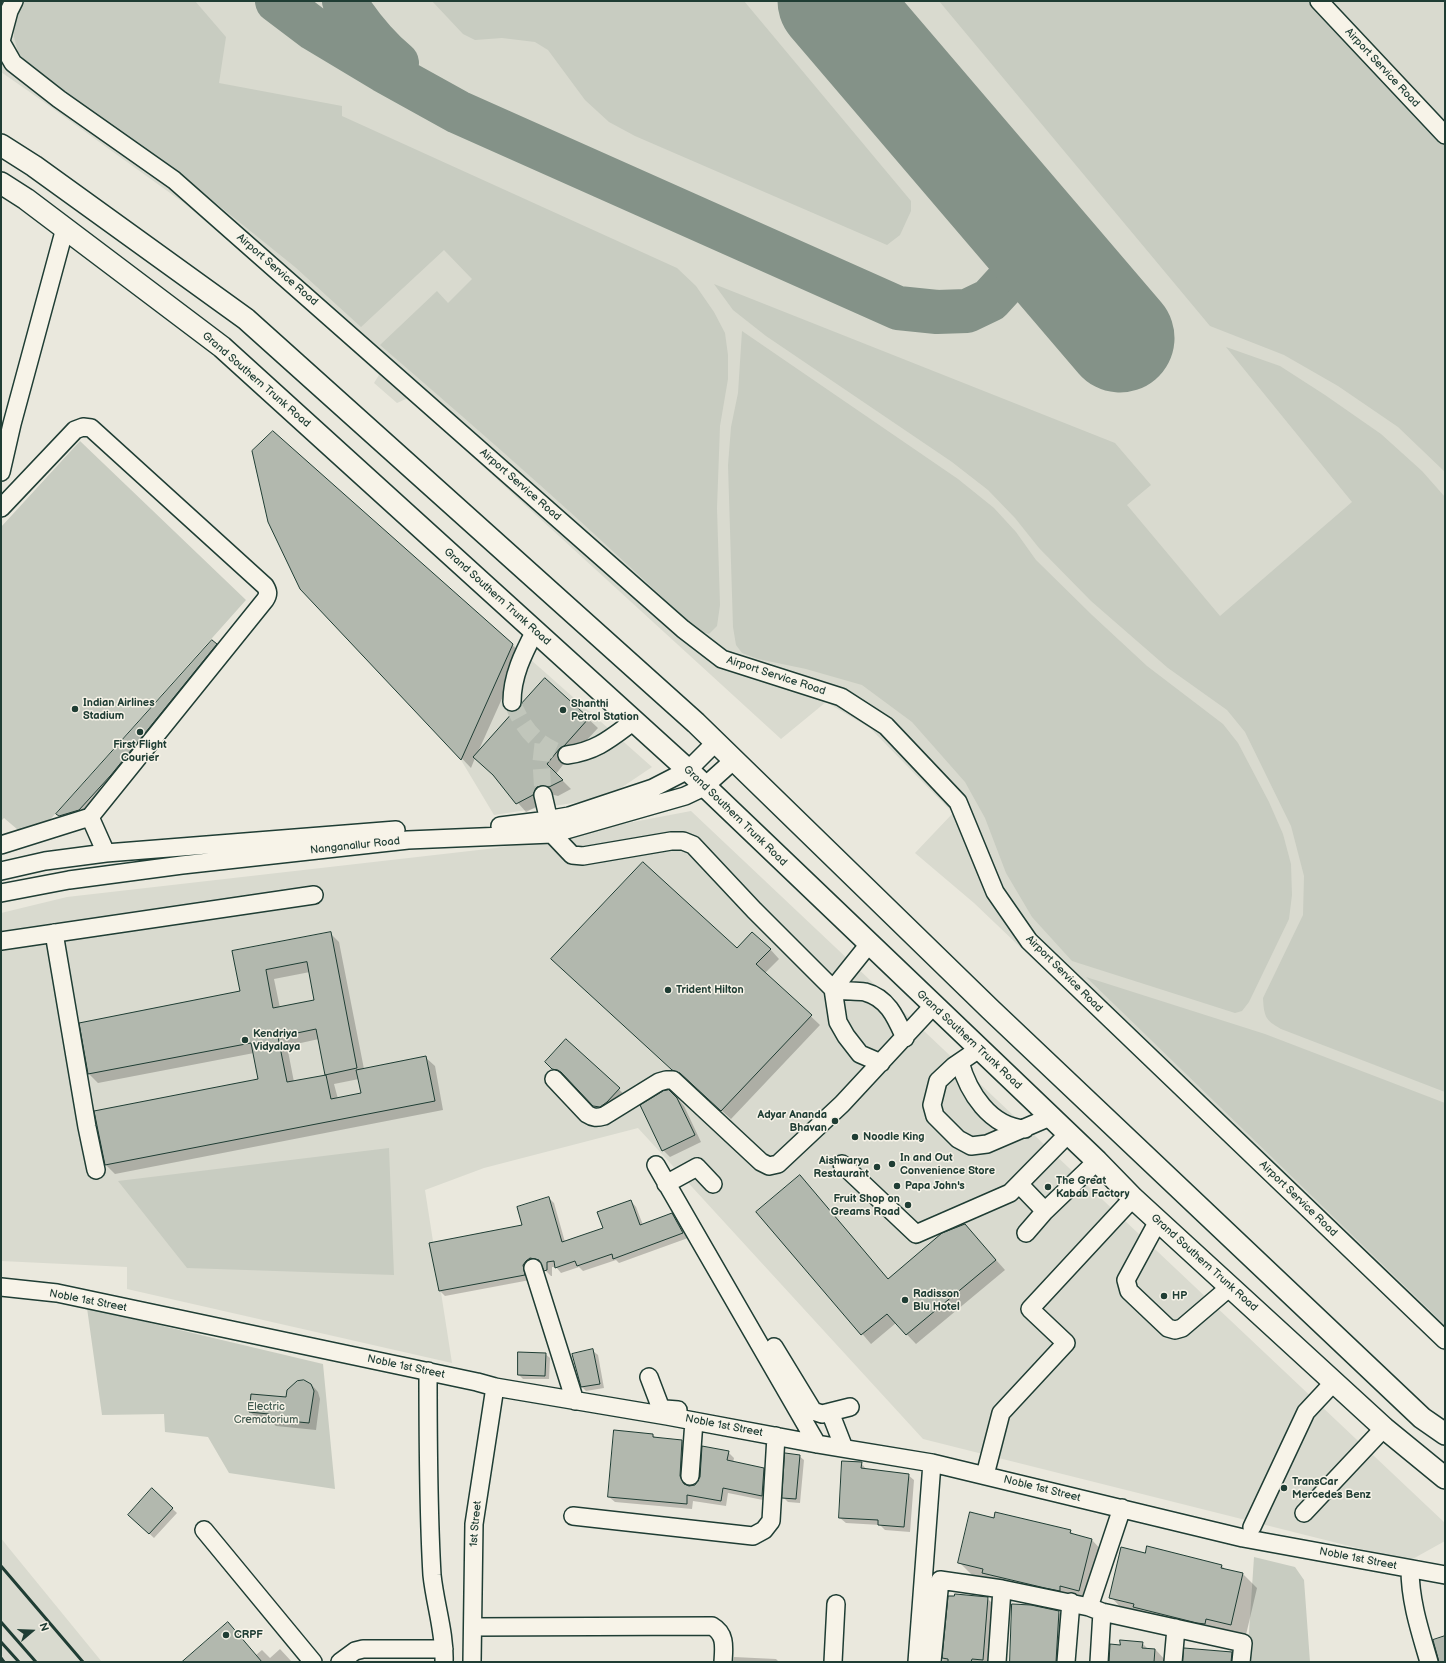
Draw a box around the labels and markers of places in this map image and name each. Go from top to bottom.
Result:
place label: Indian Airlines Stadium [83,696,155,722]
place label: Shanthi Petrol Station [571,697,639,723]
marker: Indian Airlines Stadium [70,704,80,714]
marker: Shanthi Petrol Station [558,705,568,715]
marker: First Flight Courier [135,727,145,737]
place label: First Flight Courier [113,738,167,764]
place label: Trident Hilton [676,983,744,997]
marker: Trident Hilton [663,985,673,995]
place label: Kendriya Vidyalaya [253,1027,300,1053]
marker: Kendriya Vidyalaya [240,1035,250,1045]
place label: Adyar Ananda Bhavan [757,1108,827,1134]
marker: Adyar Ananda Bhavan [830,1116,840,1126]
place label: Noodle King [863,1130,925,1144]
marker: Noodle King [850,1132,860,1142]
place label: In and Out Convenience Store [900,1151,995,1177]
place label: Aishwarya Restaurant [813,1154,869,1180]
marker: In and Out Convenience Store [887,1159,897,1169]
marker: Aishwarya Restaurant [872,1162,882,1172]
place label: The Great Kabab Factory [1056,1174,1130,1200]
place label: Papa John's [905,1179,965,1193]
marker: Papa John's [892,1181,902,1191]
marker: The Great Kabab Factory [1043,1182,1053,1192]
place label: Fruit Shop on Greams Road [831,1192,900,1218]
marker: Fruit Shop on Greams Road [903,1200,913,1210]
place label: Radisson Blu Hotel [913,1287,960,1313]
place label: HP [1172,1289,1187,1303]
marker: HP [1159,1291,1169,1301]
marker: Radisson Blu Hotel [900,1295,910,1305]
place label: TransCar Mercedes Benz [1292,1475,1371,1501]
marker: TransCar Mercedes Benz [1279,1483,1289,1493]
place label: CRPF [234,1628,263,1642]
marker: CRPF [221,1630,231,1640]

